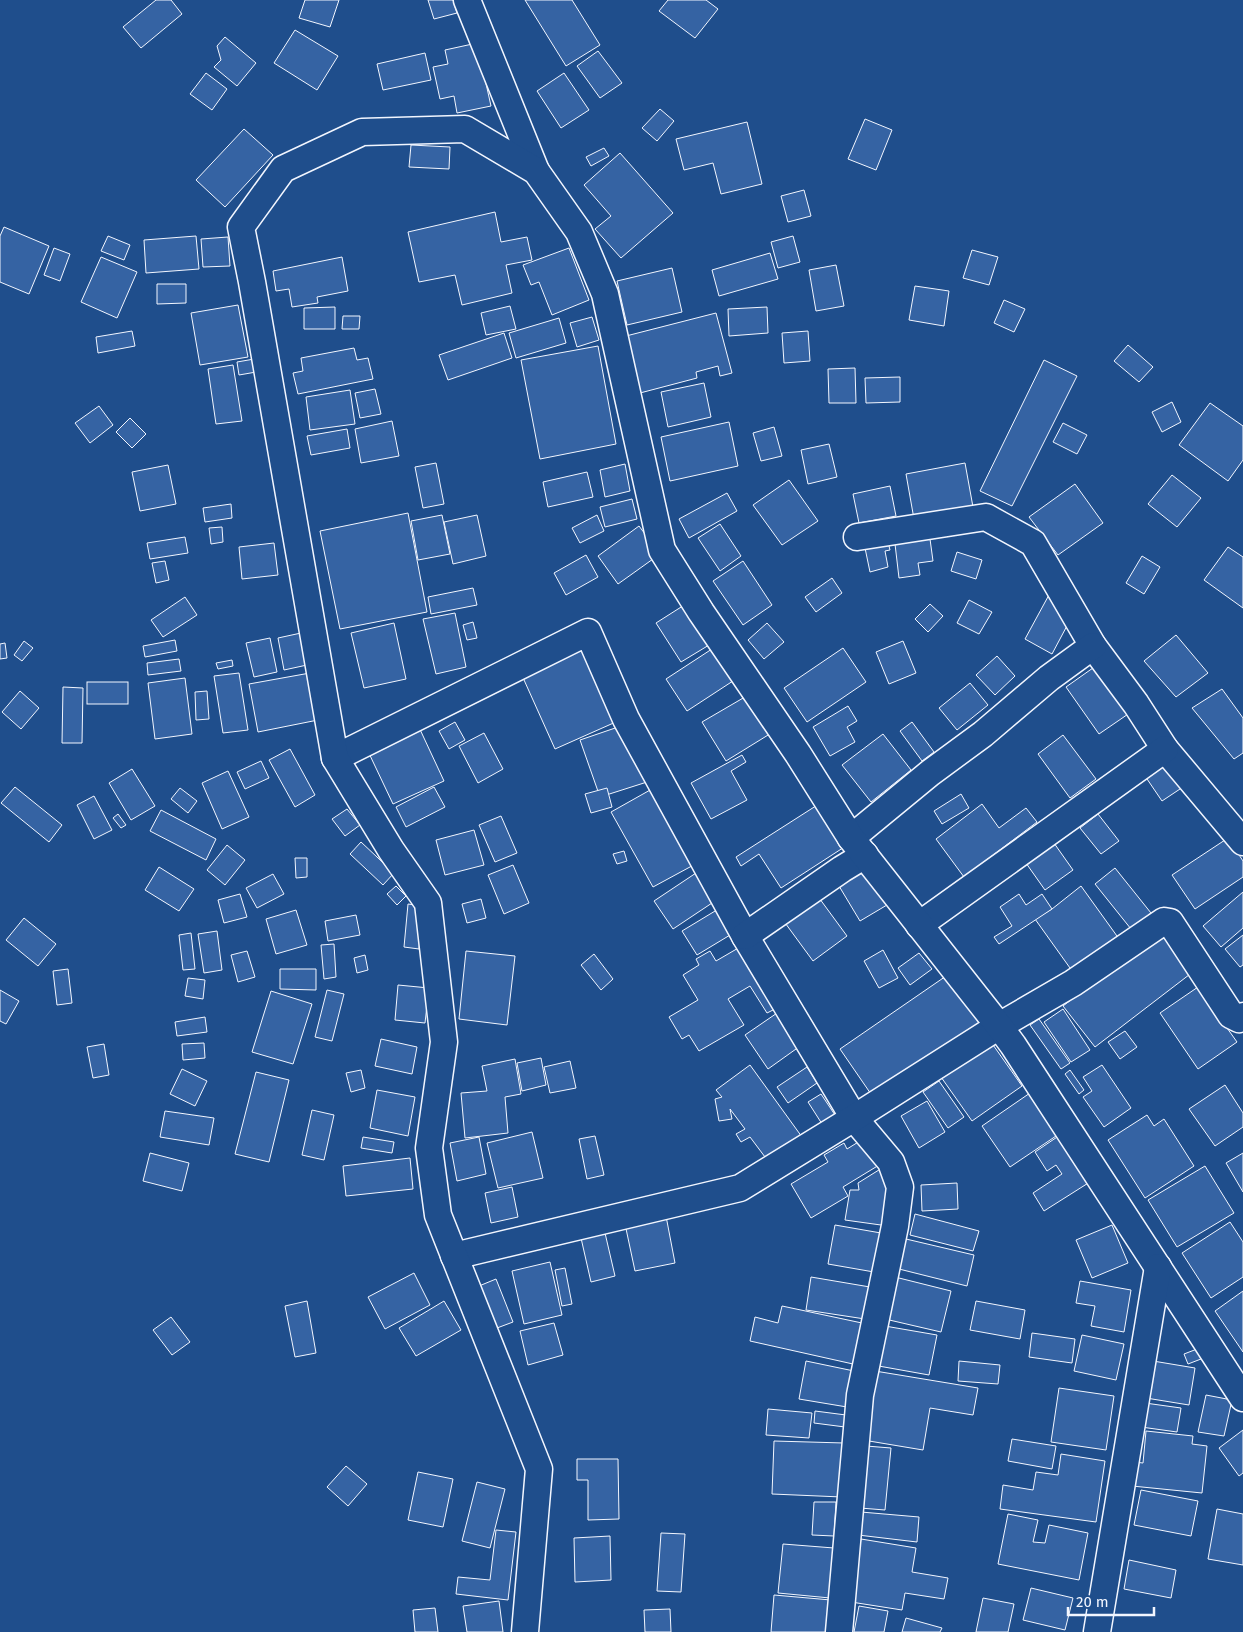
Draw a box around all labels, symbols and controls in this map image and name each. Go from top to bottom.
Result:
scale bar [1068,1584,1154,1616]
text: 20 m [1076,1593,1109,1611]

